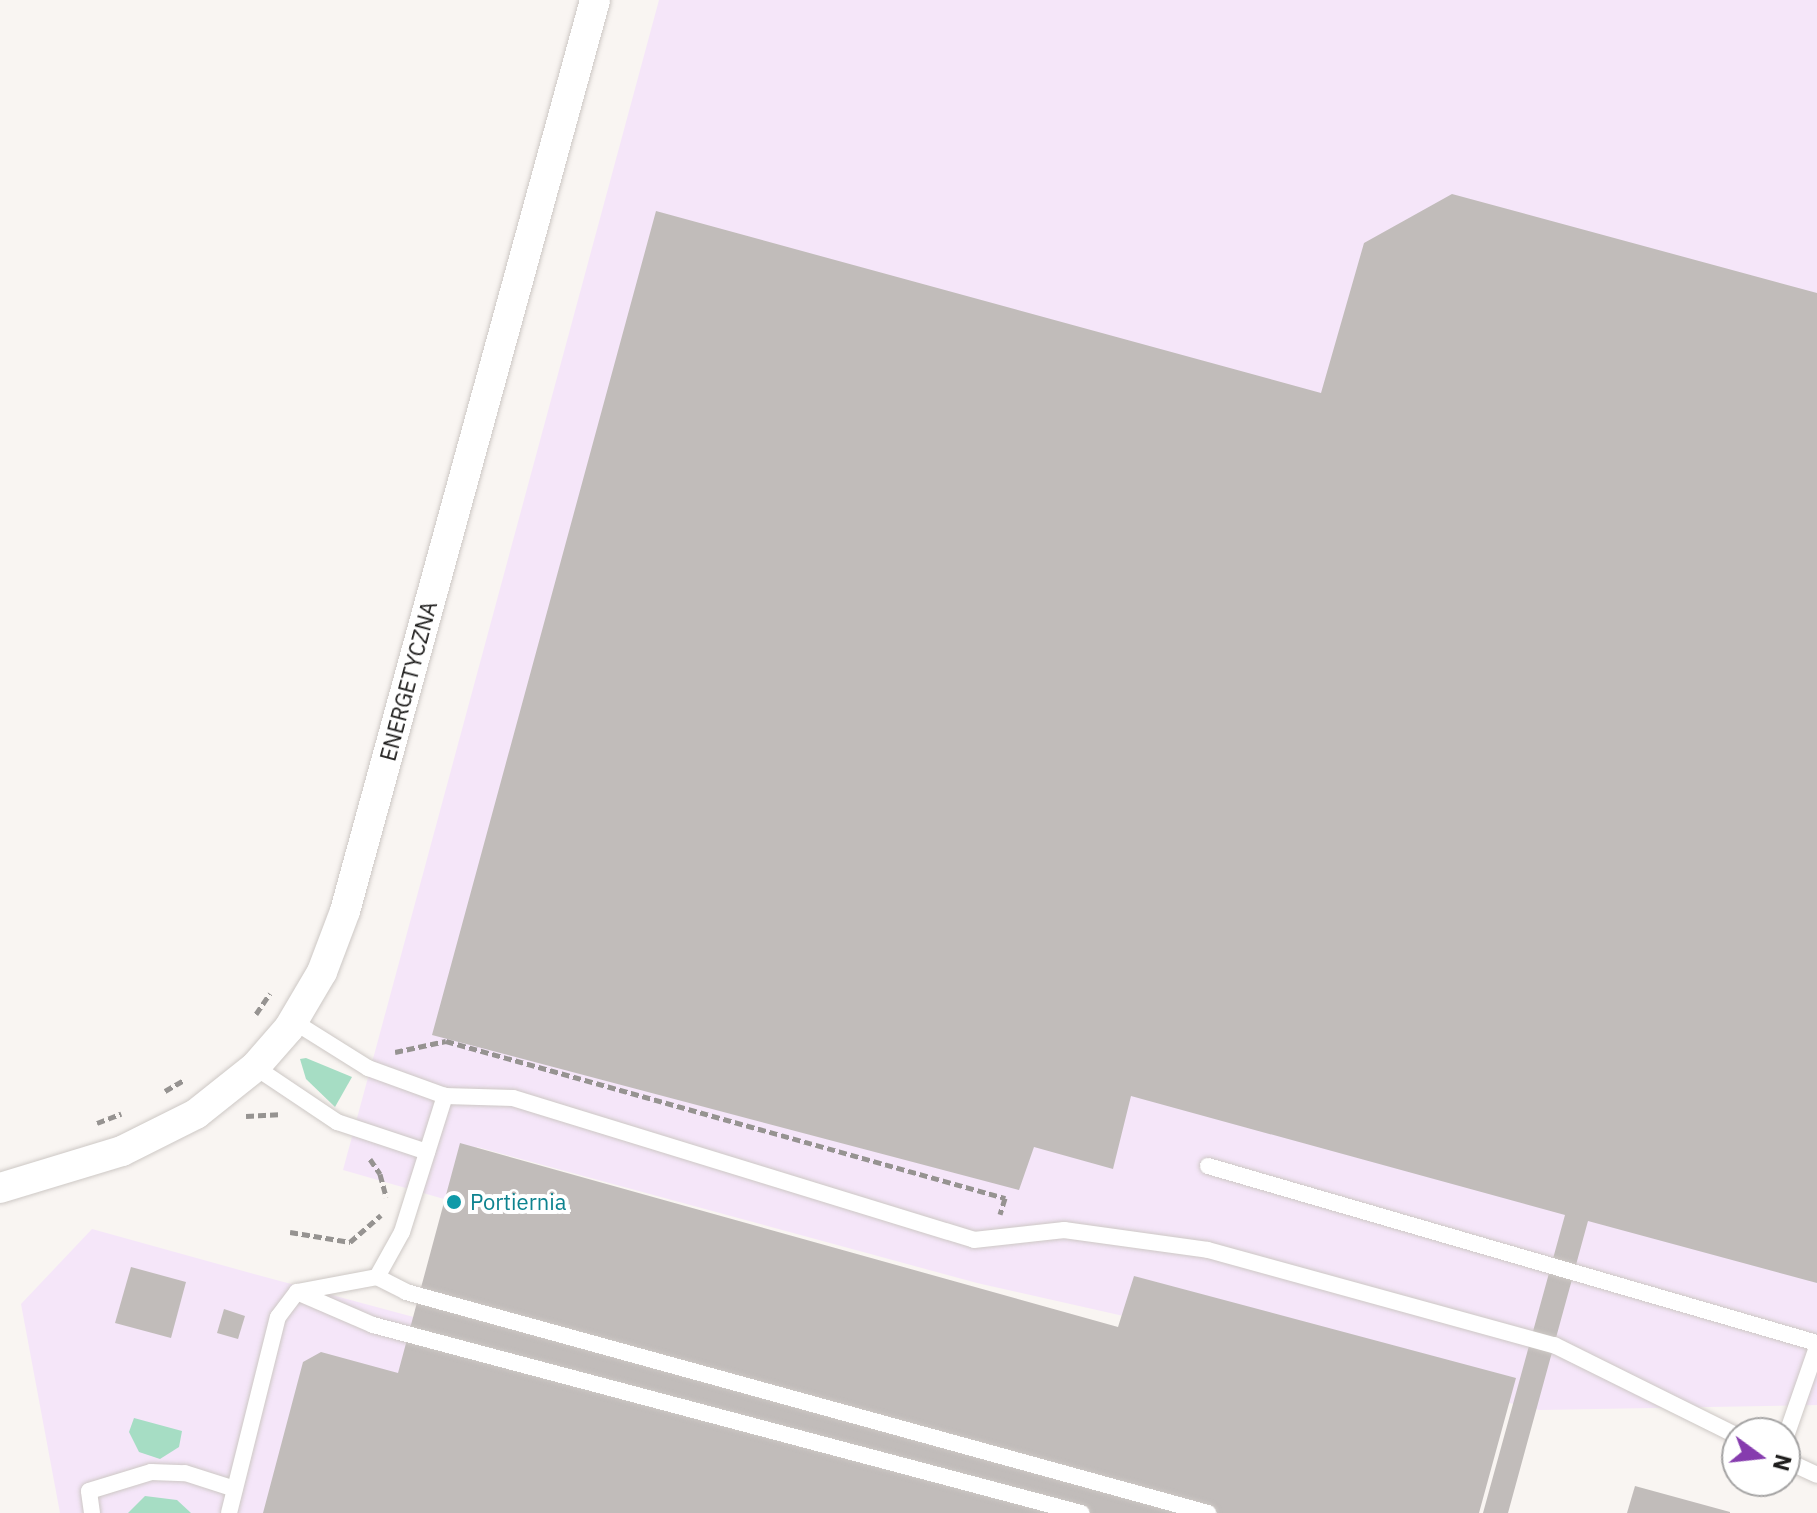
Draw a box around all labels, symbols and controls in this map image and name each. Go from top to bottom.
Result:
street label: ENERGETYCZNA [374,598,442,764]
place label: Portiernia [470,1189,566,1215]
marker: Portiernia [445,1193,463,1211]
north arrow [1721,1417,1801,1497]
text: N [1767,1451,1799,1474]

